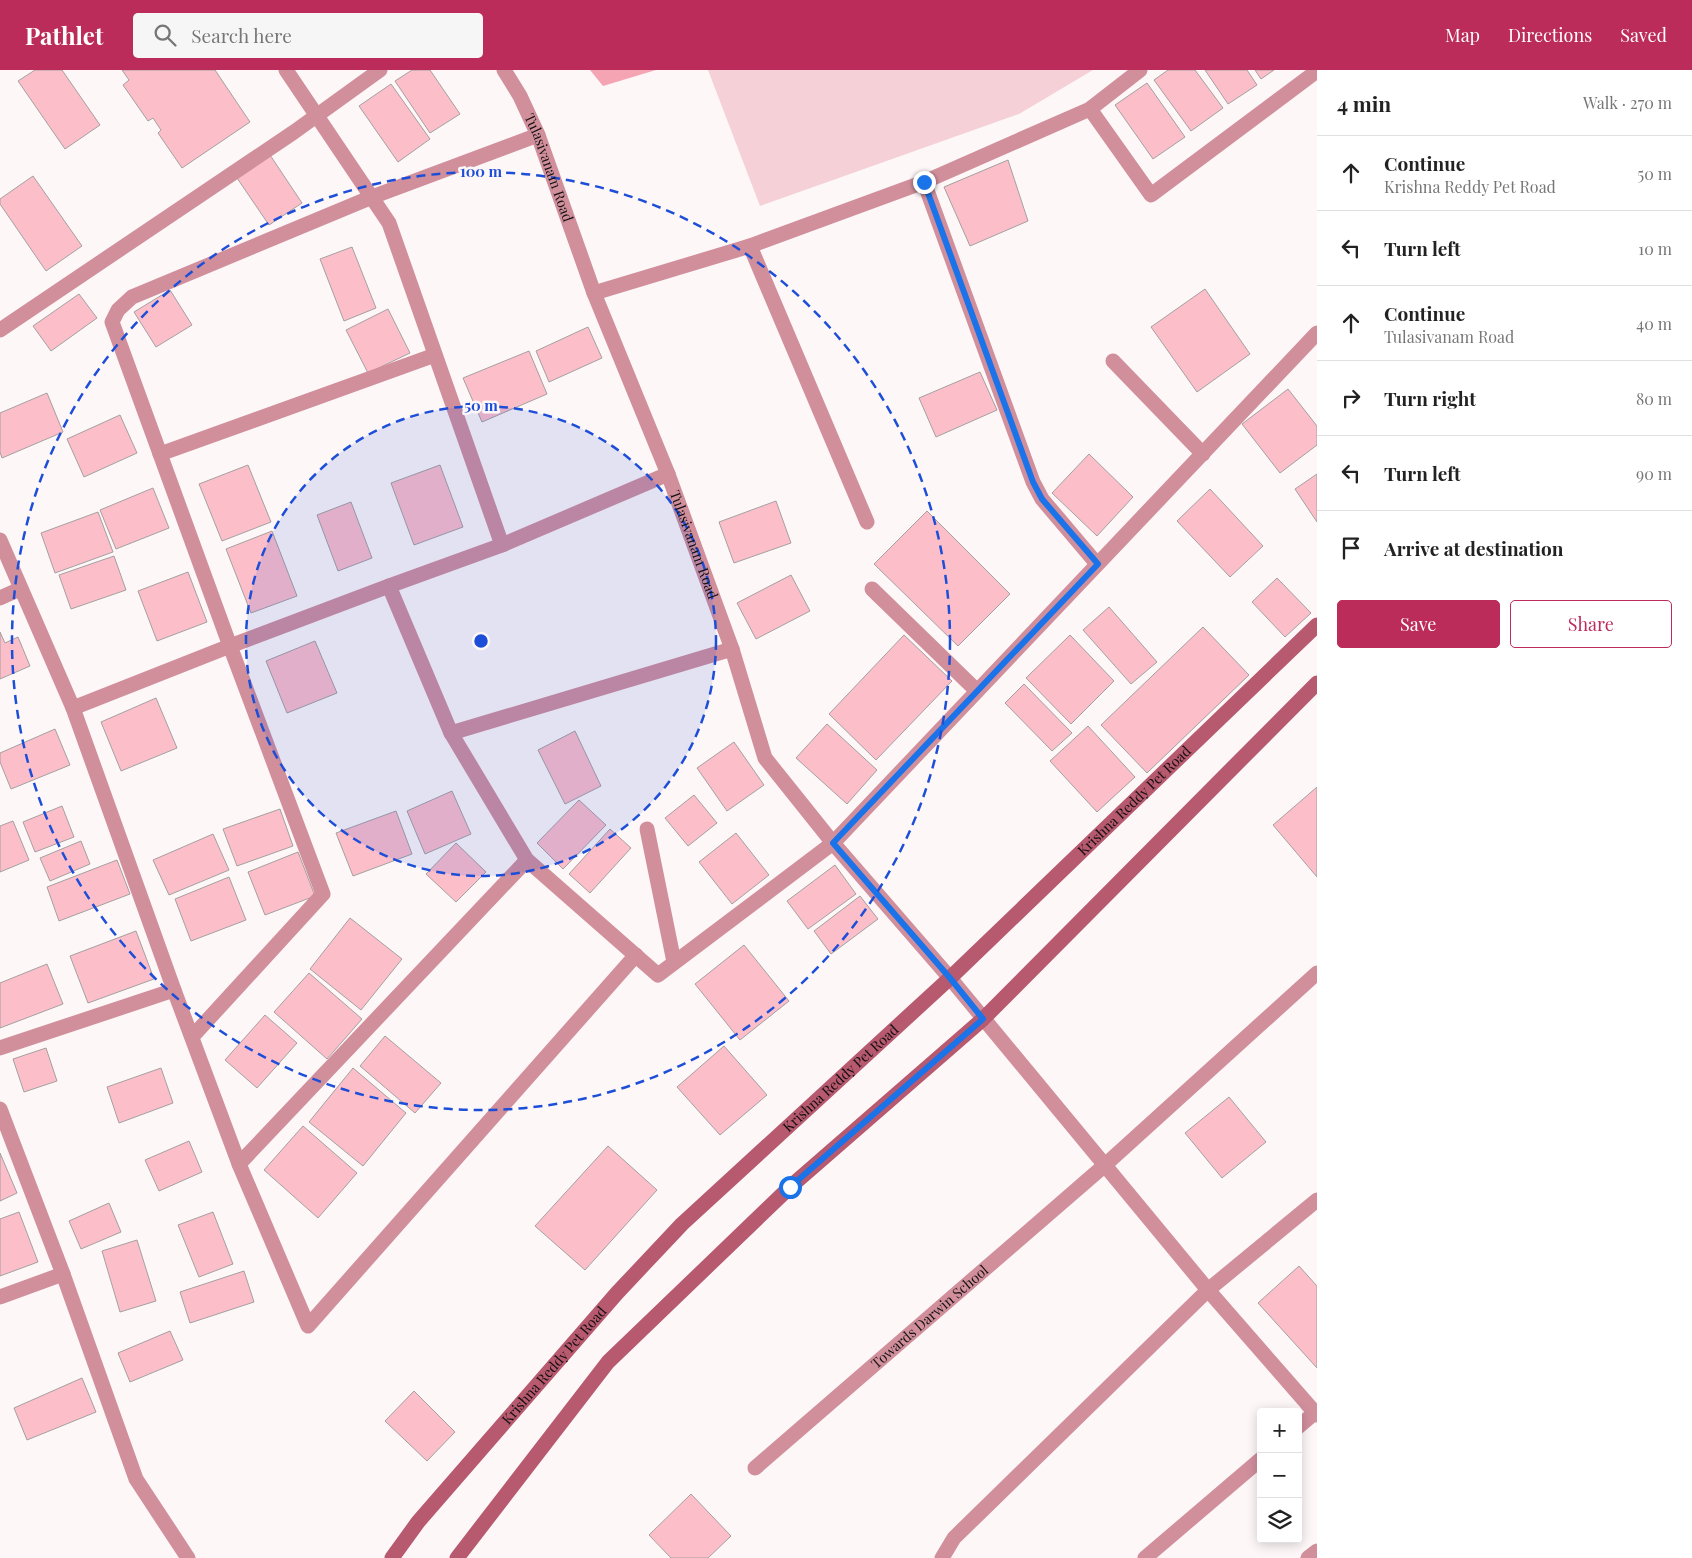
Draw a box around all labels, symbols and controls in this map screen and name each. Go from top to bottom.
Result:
search box [133,13,483,58]
text: Pathlet [25,19,103,51]
icon: search [151,21,179,49]
text: Search here [191,22,292,48]
text: Map [1445,23,1480,47]
text: Directions [1508,23,1592,47]
text: Saved [1620,23,1667,47]
text: 4 min [1337,89,1391,117]
text: Walk · 270 m [1583,92,1672,113]
street label: Tulasivanam Road [520,110,578,224]
text: Continue [1384,150,1465,176]
icon: ahead [1337,159,1365,187]
text: 100 m [460,161,503,181]
text: 50 m [1638,163,1672,184]
route end [913,171,936,194]
text: Krishna Reddy Pet Road [1384,176,1556,197]
icon: left [1337,234,1365,262]
text: Turn left [1384,235,1461,261]
text: 10 m [1638,238,1672,259]
text: Continue [1384,300,1465,326]
icon: ahead [1337,309,1365,337]
text: 40 m [1636,313,1672,334]
text: Tulasivanam Road [1384,326,1514,347]
icon: right [1337,384,1365,412]
text: Turn right [1384,385,1476,411]
text: 80 m [1636,388,1672,409]
text: 50 m [464,395,498,415]
icon: left [1337,459,1365,487]
text: Turn left [1384,460,1461,486]
text: 90 m [1636,463,1672,484]
street label: Tulasivanam Road [666,488,723,601]
icon: arrive [1337,534,1365,562]
text: Arrive at destination [1384,535,1564,561]
button: Save [1337,600,1500,648]
button: Share [1510,600,1672,648]
centre of rings [472,632,490,650]
street label: Krishna Reddy Pet Road [1073,741,1195,859]
street label: Krishna Reddy Pet Road [778,1020,902,1136]
route start [779,1176,802,1199]
street label: Towards Darwin School [867,1260,992,1372]
street label: Krishna Reddy Pet Road [497,1302,610,1428]
map controls [1257,1408,1302,1543]
button: + [1257,1408,1302,1453]
button: − [1257,1453,1302,1498]
button: layers [1257,1498,1302,1543]

